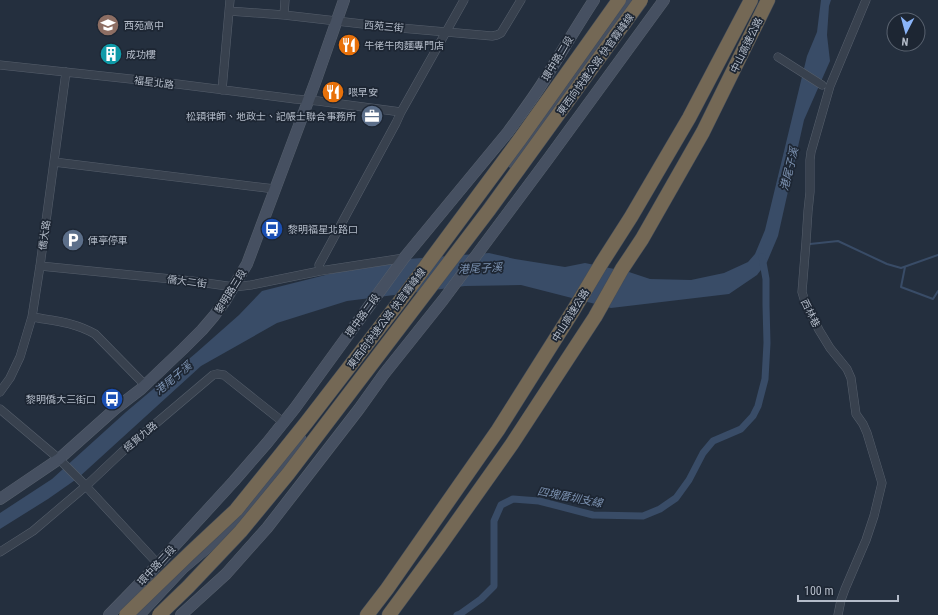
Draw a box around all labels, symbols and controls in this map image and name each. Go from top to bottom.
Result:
school or university icon: 西苑高中 [95,12,121,38]
street label: 東西向快速公路 快官霧峰線 [555,12,636,117]
north arrow [886,12,926,52]
street label: 中山高速公路 [728,16,765,75]
street label: 西苑三街 [364,19,404,34]
place label: 西苑高中 [124,20,164,31]
restaurant icon: 牛佬牛肉麵專門店 [336,32,362,58]
street label: 環中路二段 [540,34,575,83]
text: N [901,35,909,48]
place label: 牛佬牛肉麵專門店 [364,40,444,51]
building icon: 成功樓 [98,41,124,67]
place label: 成功樓 [126,49,156,60]
street label: 福星北路 [133,75,174,90]
restaurant icon: 喂早安 [320,79,346,105]
place label: 喂早安 [348,87,378,98]
office icon: 松穎律師、地政士、記帳士聯合事務所 [359,103,385,129]
place label: 松穎律師、地政士、記帳士聯合事務所 [186,111,356,122]
water label: 港尾子溪 [778,144,802,192]
bus stop icon: 黎明福星北路口 [259,216,285,242]
street label: 僑大路 [37,219,52,252]
place label: 黎明福星北路口 [288,224,358,235]
parking icon: 俥亭停車 [60,227,86,253]
place label: 俥亭停車 [87,235,128,246]
water label: 港尾子溪 [458,261,504,276]
street label: 東西向快速公路 快官霧峰線 [345,266,428,370]
street label: 黎明路三段 [213,267,248,315]
street label: 僑大二街 [165,273,207,289]
street label: 中山高速公路 [550,287,591,344]
street label: 環中路二段 [343,292,382,339]
street label: 西林巷 [799,297,822,329]
water label: 港尾子溪 [152,358,196,398]
bus stop icon: 黎明僑大三街口 [99,386,125,412]
place label: 黎明僑大三街口 [26,394,96,405]
street label: 經貿九路 [121,419,159,453]
water label: 四塊厝圳支線 [536,485,606,511]
street label: 環中路二段 [135,543,177,587]
scale bar [798,577,898,603]
text: 100 m [804,584,834,598]

